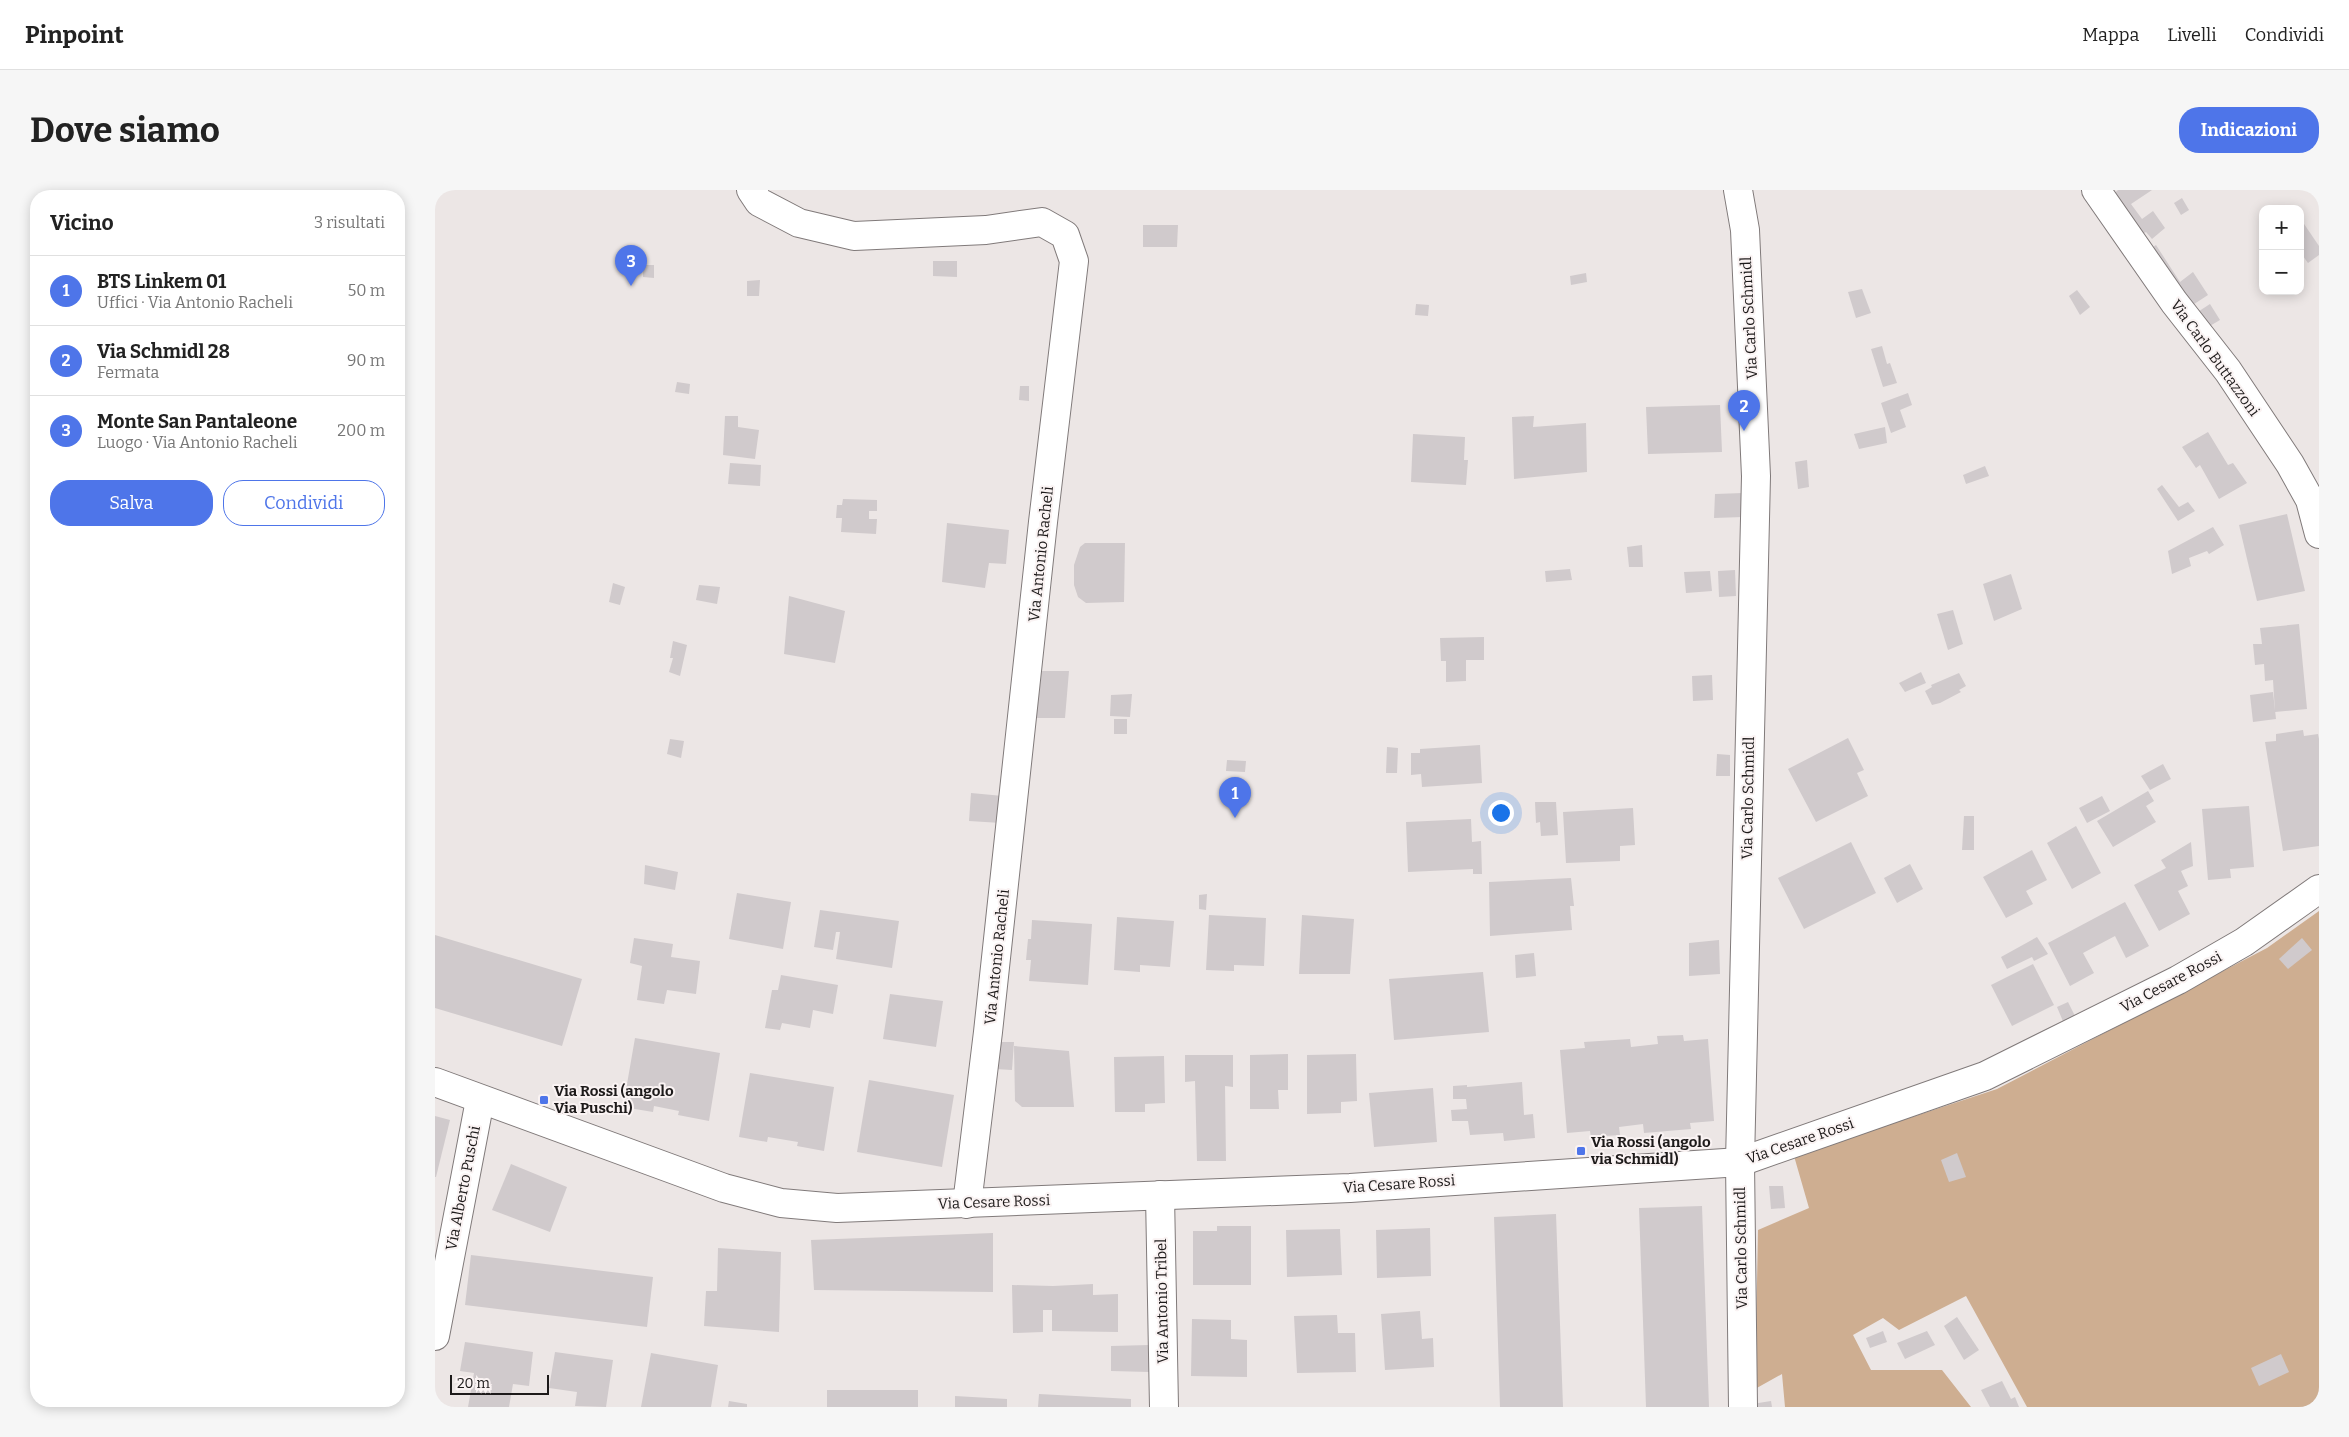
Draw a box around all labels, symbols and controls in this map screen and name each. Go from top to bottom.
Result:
text: Pinpoint [25,21,124,49]
text: Mappa [2082,24,2139,46]
text: Livelli [2167,24,2217,46]
text: Condividi [2245,24,2324,46]
button: Indicazioni [2179,107,2319,153]
text: Dove siamo [30,109,220,151]
map controls [2259,205,2304,295]
button: + [2259,205,2304,250]
text: Vicino [50,210,114,236]
text: 3 risultati [314,213,385,232]
pin: 3 [615,245,647,286]
button: − [2259,250,2304,295]
street label: Via Carlo Schmidl [1737,256,1761,380]
text: BTS Linkem 01 [97,270,226,293]
text: 1 [63,281,69,300]
text: 50 m [348,281,385,300]
text: Uffici · Via Antonio Racheli [97,293,293,312]
street label: Via Carlo Buttazzoni [2167,296,2264,420]
text: Via Schmidl 28 [97,340,230,363]
text: 2 [61,351,71,370]
text: 90 m [347,351,385,370]
text: Fermata [97,363,159,382]
pin: 2 [1728,390,1760,431]
text: Monte San Pantaleone [97,410,297,433]
text: 3 [61,421,71,440]
text: 200 m [337,421,385,440]
text: Luogo · Via Antonio Racheli [97,433,298,452]
button: Salva [50,480,213,526]
button: Condividi [223,480,385,526]
street label: Via Antonio Racheli [1025,485,1057,623]
street label: Via Carlo Schmidl [1738,737,1758,859]
pin: 1 [1219,777,1251,818]
your location [1488,800,1514,826]
street label: Via Antonio Racheli [981,888,1013,1026]
street label: Via Cesare Rossi [2117,947,2225,1016]
place label: Via Rossi (angolo Via Puschi) [554,1082,674,1117]
marker: Via Rossi (angolo Via Puschi) [538,1094,550,1106]
street label: Via Cesare Rossi [1744,1114,1857,1168]
street label: Via Alberto Puschi [442,1124,484,1252]
place label: Via Rossi (angolo via Schmidl) [1590,1133,1711,1168]
marker: Via Rossi (angolo via Schmidl) [1575,1145,1587,1157]
street label: Via Cesare Rossi [1342,1171,1456,1197]
street label: Via Carlo Schmidl [1731,1187,1751,1309]
street label: Via Cesare Rossi [937,1191,1051,1213]
street label: Via Antonio Tribel [1152,1238,1172,1364]
scale bar [450,1372,549,1395]
text: 20 m [457,1375,490,1392]

